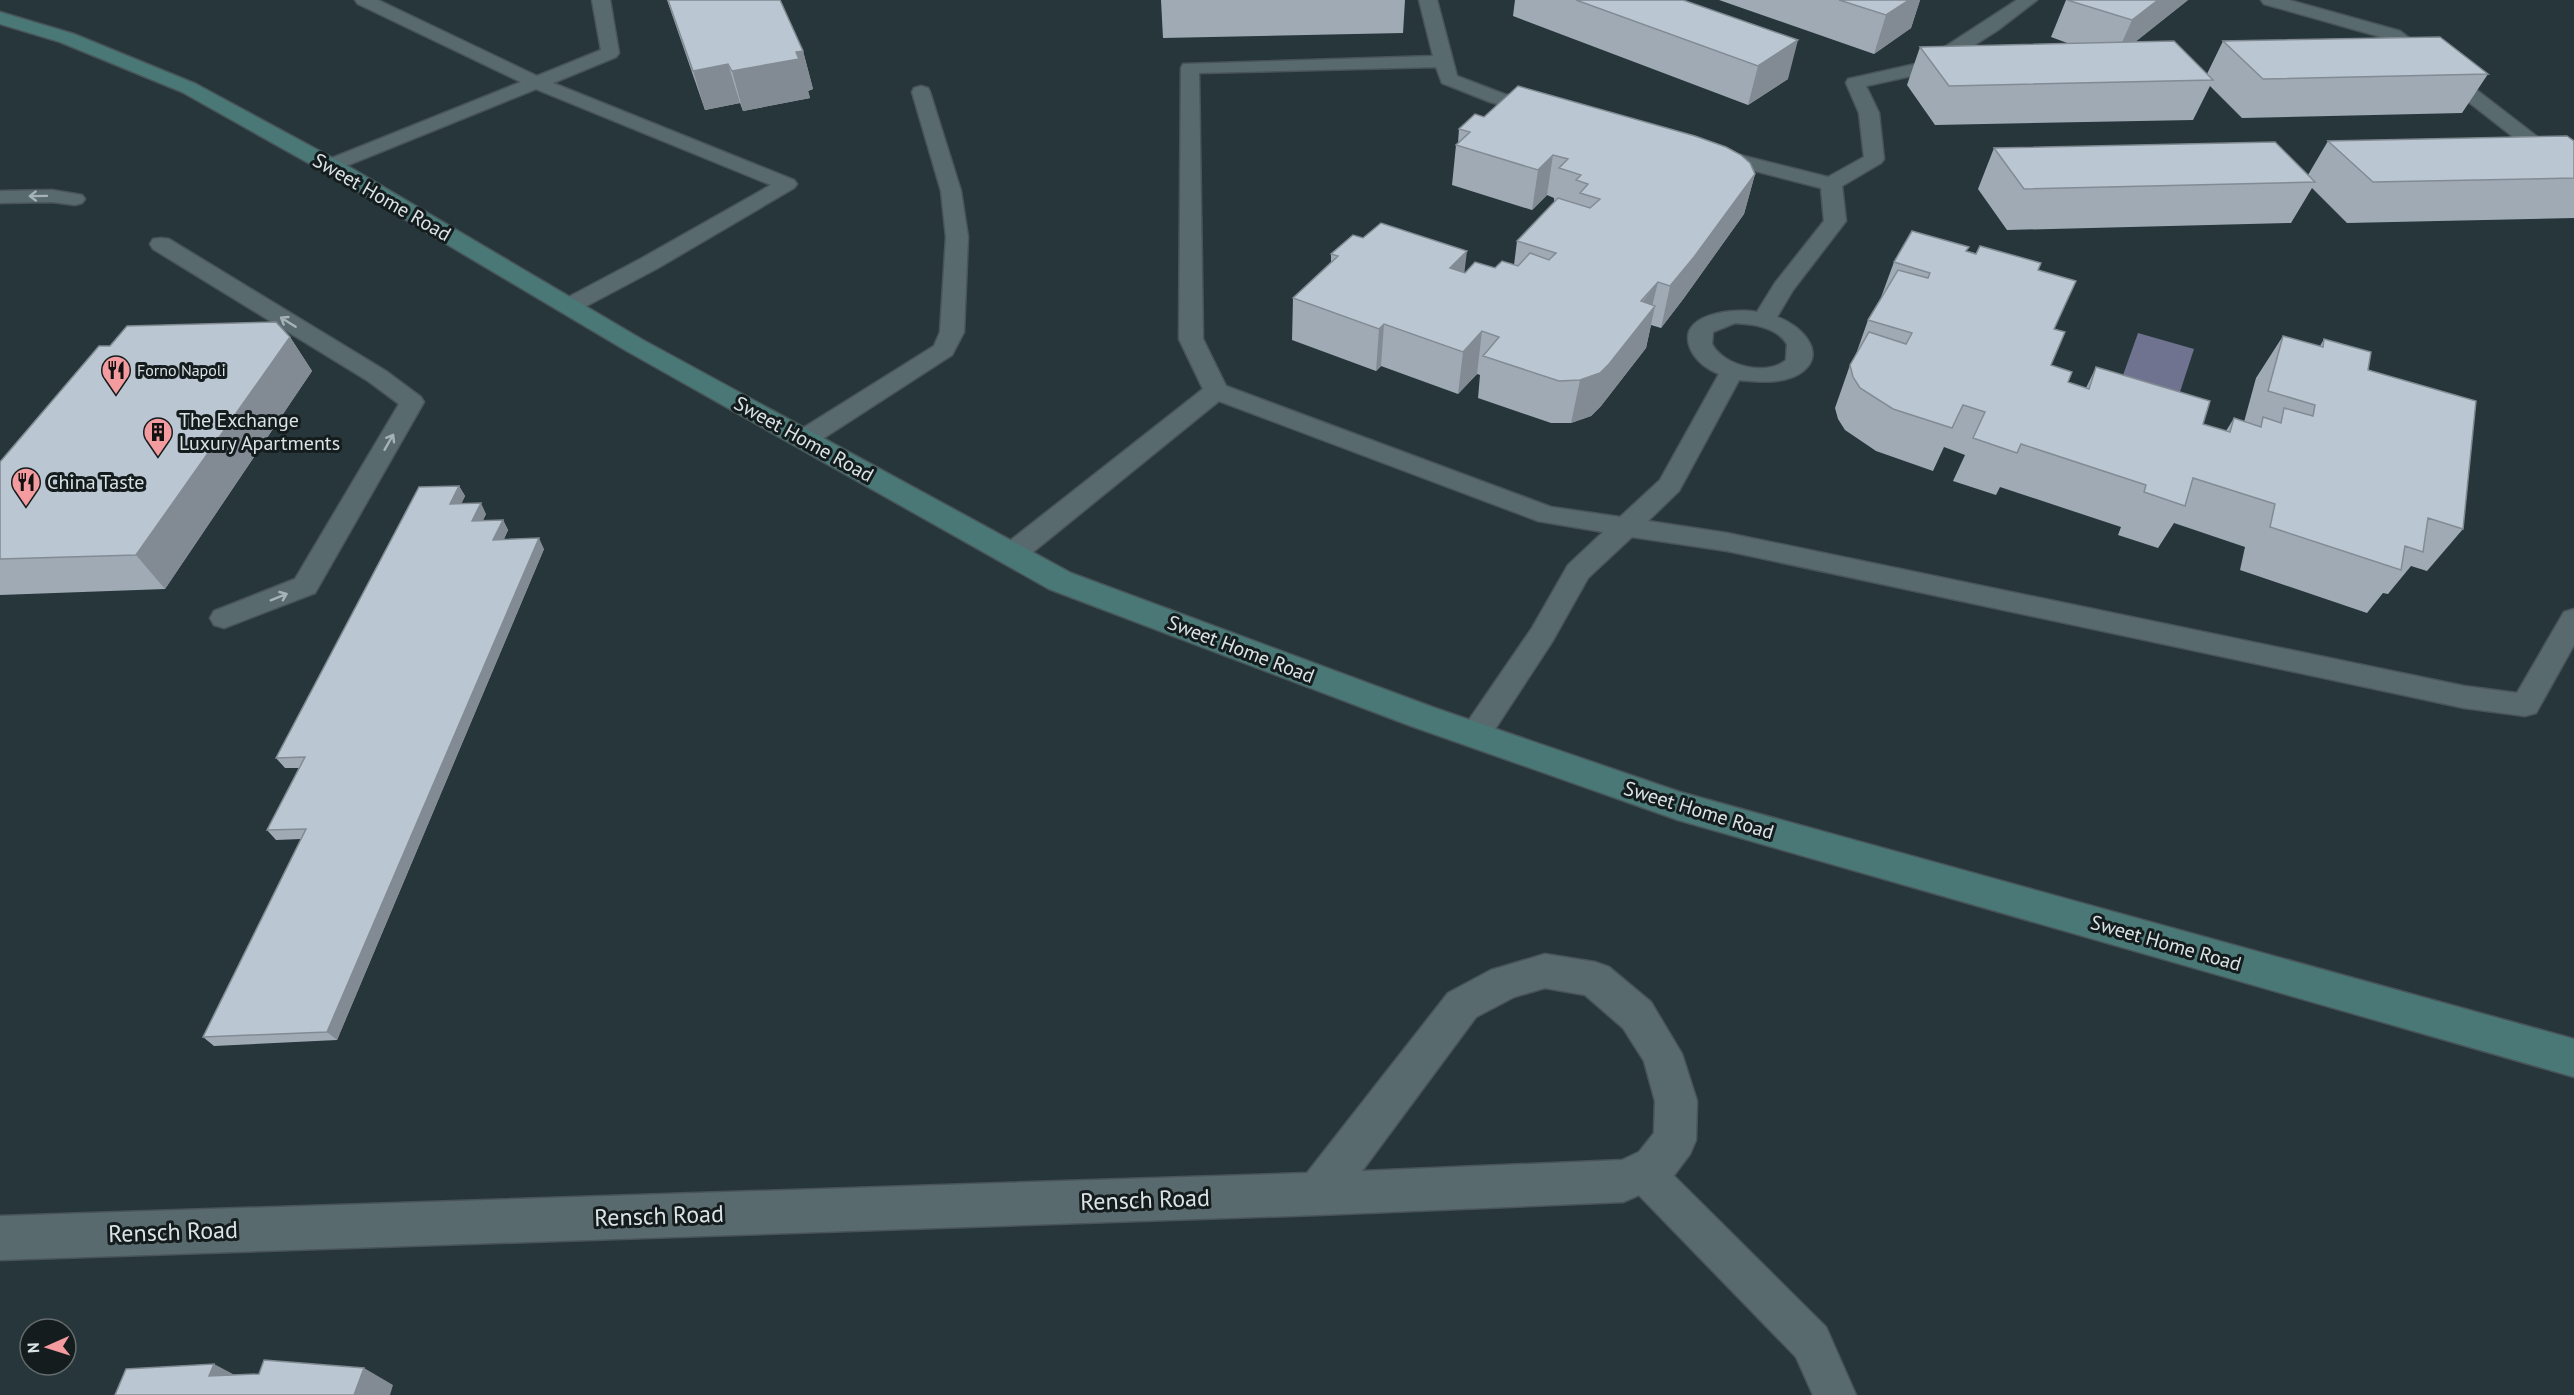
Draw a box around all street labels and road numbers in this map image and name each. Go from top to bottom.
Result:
street label: Sweet Home Road [308,147,456,247]
street label: Sweet Home Road [730,390,878,488]
street label: Sweet Home Road [1164,609,1318,689]
street label: Sweet Home Road [1621,775,1777,845]
street label: Sweet Home Road [2088,909,2244,977]
street label: Rensch Road [1080,1182,1210,1217]
street label: Rensch Road [594,1198,724,1233]
street label: Rensch Road [108,1214,238,1249]

